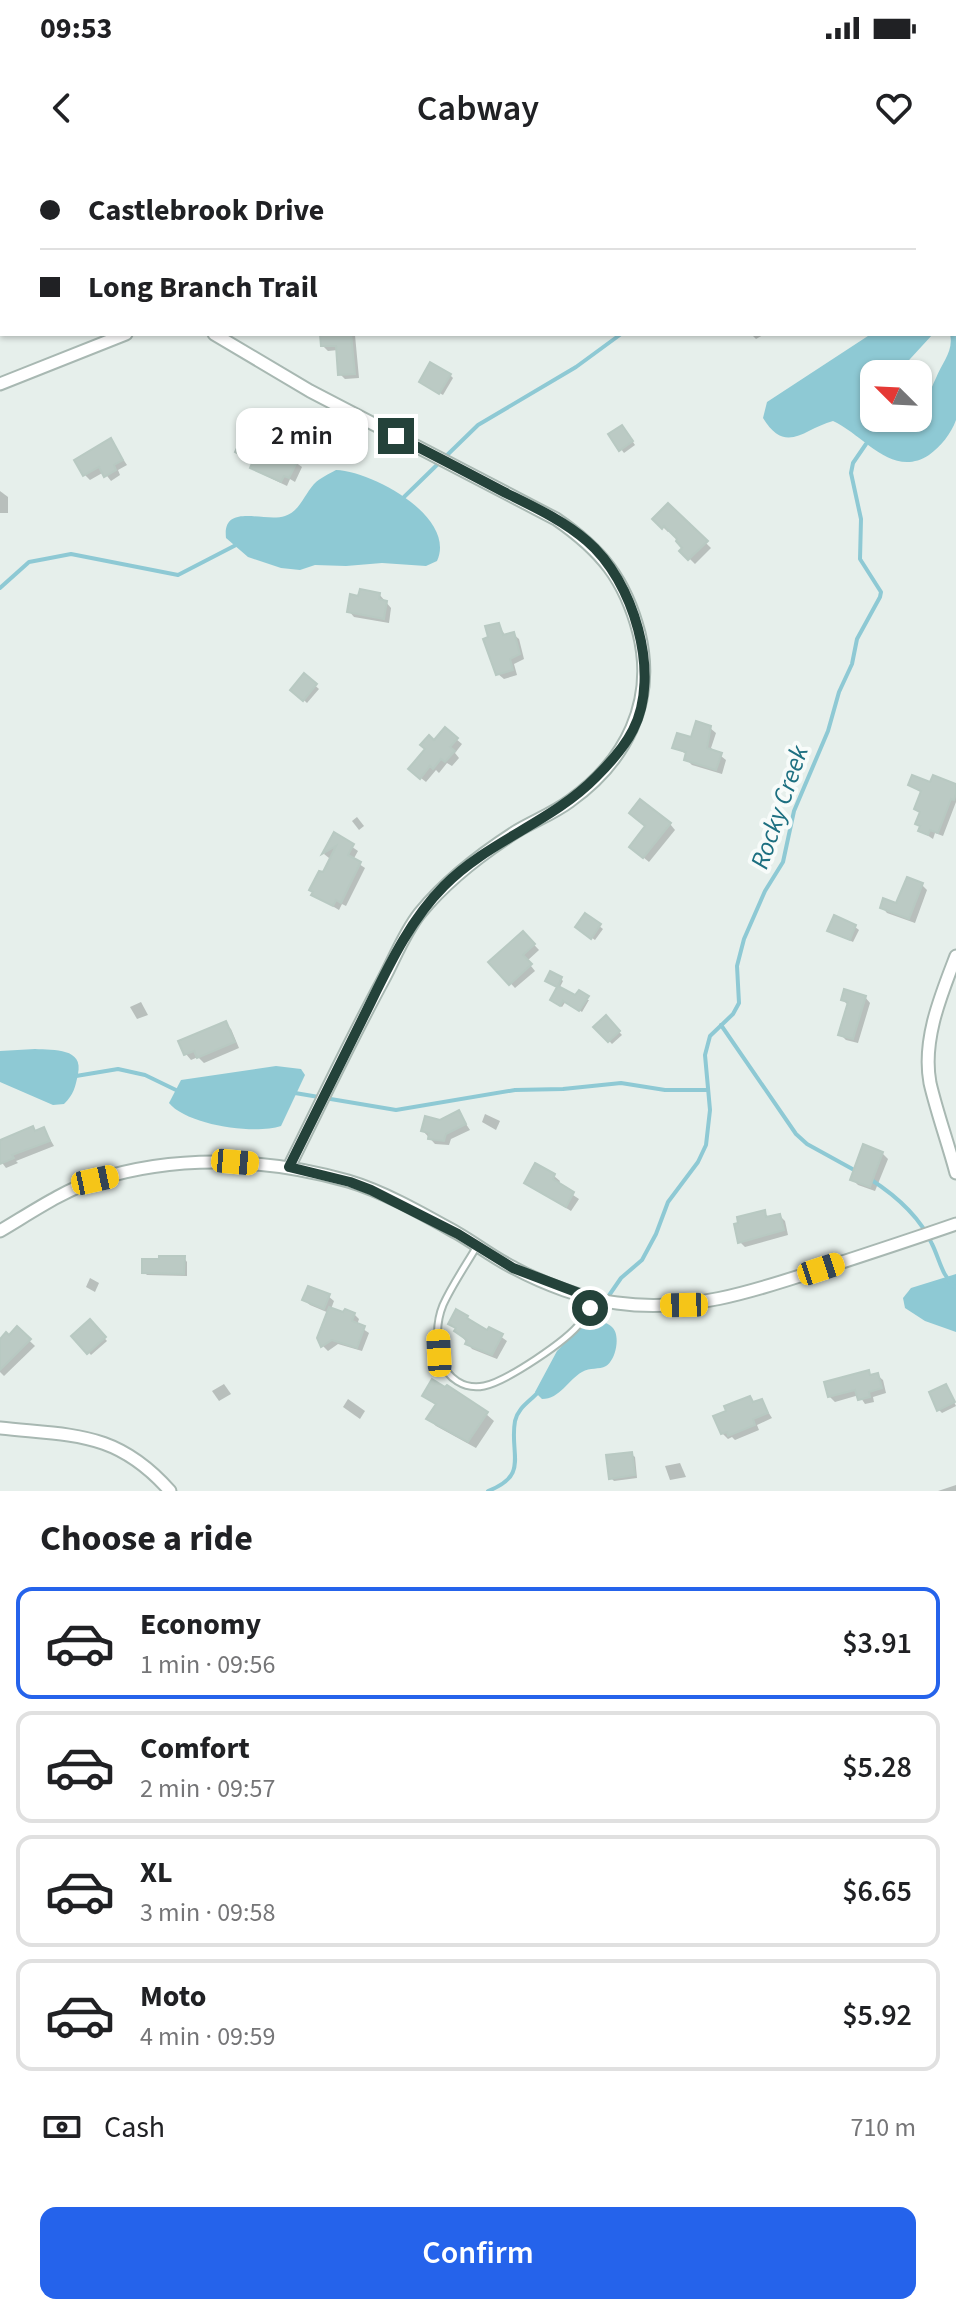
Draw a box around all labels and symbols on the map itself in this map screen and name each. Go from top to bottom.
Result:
north arrow [860,360,932,432]
callout: 2 min [236,408,368,464]
route end [378,418,414,454]
water label: Rocky Creek [741,740,818,874]
car [210,1148,260,1176]
car [69,1163,121,1197]
car [794,1250,848,1288]
route start [572,1290,608,1326]
car [660,1293,708,1317]
car [426,1328,452,1378]

